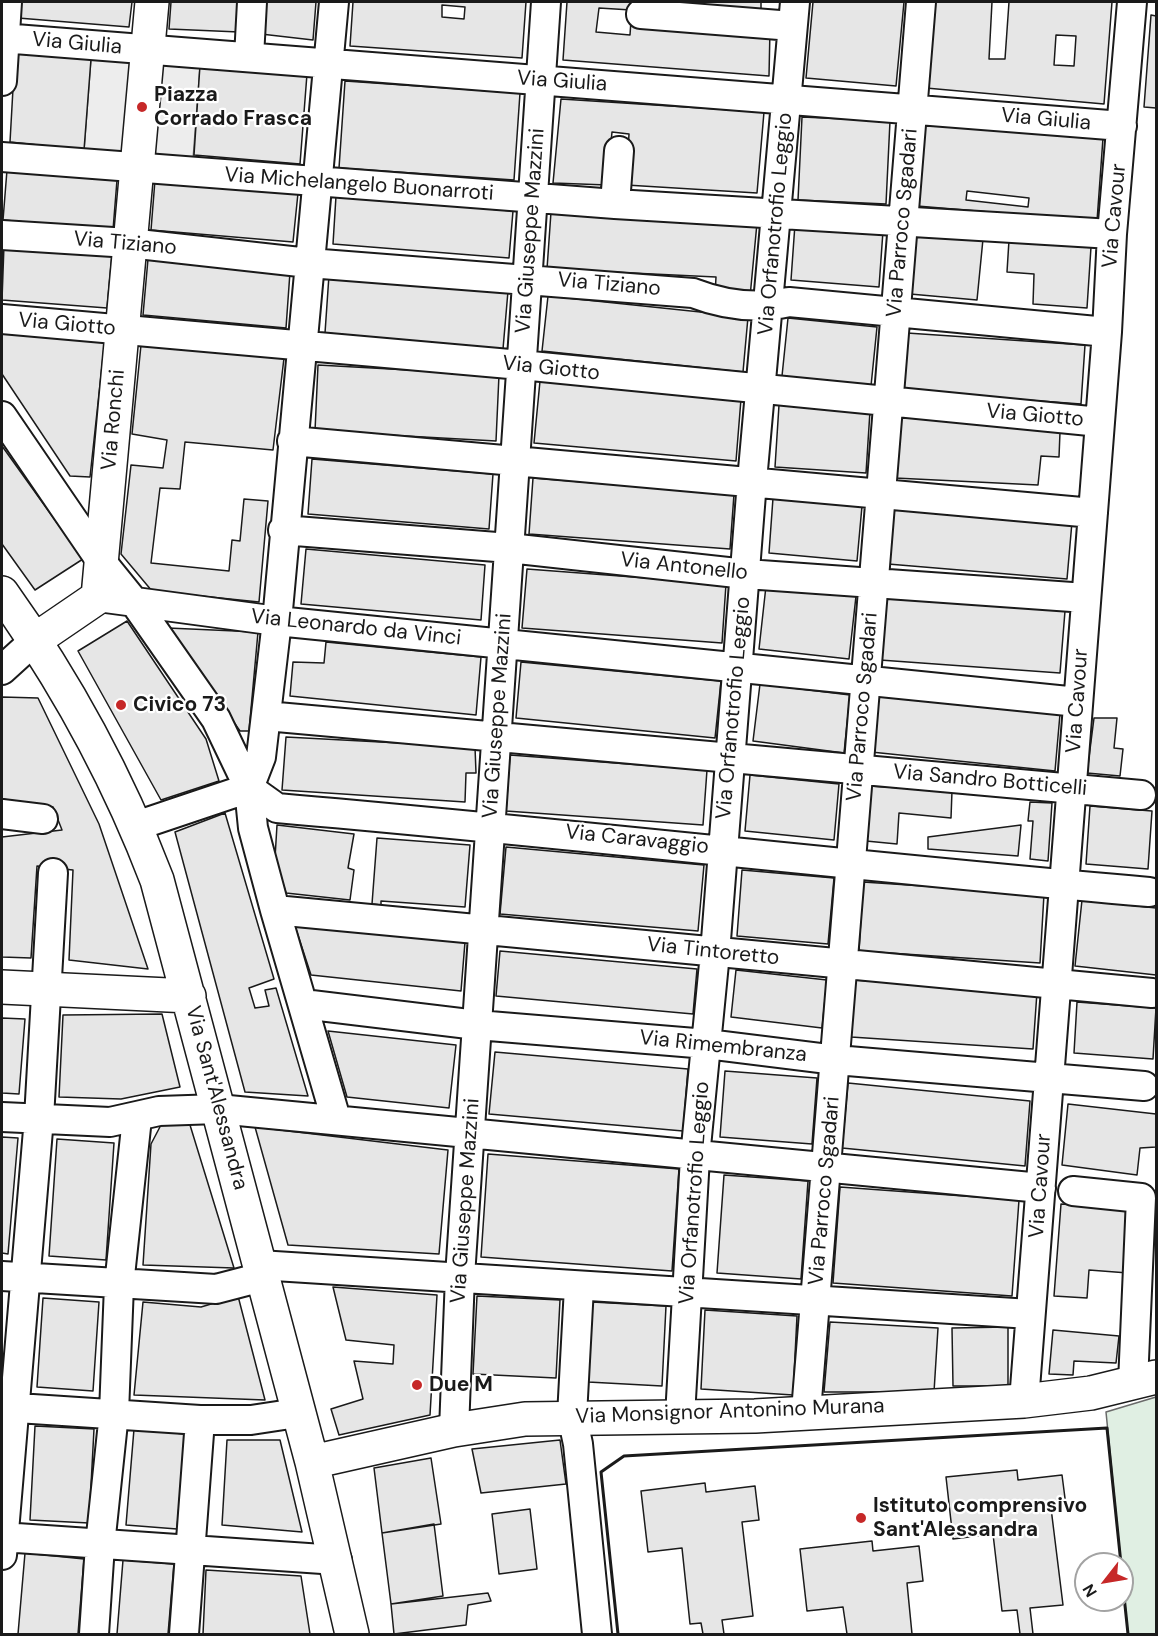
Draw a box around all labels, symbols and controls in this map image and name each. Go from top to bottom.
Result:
street label: Via Giulia [31,28,123,60]
street label: Via Giulia [516,66,608,98]
place label: Piazza Corrado Frasca [154,82,312,132]
marker: Piazza Corrado Frasca [135,100,149,114]
street label: Via Giulia [1000,104,1092,136]
street label: Via Orfanotrofio Leggio [754,111,798,337]
street label: Via Giuseppe Mazzini [511,127,551,335]
street label: Via Parroco Sgadari [882,127,924,319]
street label: Via Michelangelo Buonarroti [223,163,495,207]
street label: Via Cavour [1098,163,1132,269]
street label: Via Tiziano [72,227,178,261]
street label: Via Tiziano [556,268,662,302]
street label: Via Giotto [17,308,117,342]
street label: Via Giotto [501,351,601,387]
street label: Via Ronchi [97,368,131,472]
street label: Via Giotto [985,399,1085,433]
street label: Via Antonello [619,548,749,586]
street label: Via Orfanotrofio Leggio [712,595,756,821]
street label: Via Leonardo da Vinci [249,604,463,652]
street label: Via Parroco Sgadari [842,611,884,803]
street label: Via Giuseppe Mazzini [478,612,518,820]
street label: Via Cavour [1062,648,1094,754]
place label: Civico 73 [133,692,226,718]
marker: Civico 73 [114,698,128,712]
street label: Via Sandro Botticelli [892,760,1088,802]
street label: Via Caravaggio [564,820,710,860]
street label: Via Tintoretto [646,933,780,971]
street label: Via Sant'Alessandra [179,1003,253,1193]
street label: Via Rimembranza [638,1026,808,1068]
street label: Via Orfanotrofio Leggio [675,1081,715,1305]
street label: Via Parroco Sgadari [804,1095,846,1287]
street label: Via Giuseppe Mazzini [446,1097,486,1305]
street label: Via Cavour [1025,1133,1057,1239]
place label: Due M [429,1372,493,1398]
marker: Due M [410,1378,424,1392]
street label: Via Monsignor Antonino Murana [575,1394,885,1430]
place label: Istituto comprensivo Sant'Alessandra [873,1493,1087,1543]
marker: Istituto comprensivo Sant'Alessandra [854,1511,868,1525]
north arrow [1074,1552,1134,1612]
text: N [1078,1580,1102,1601]

